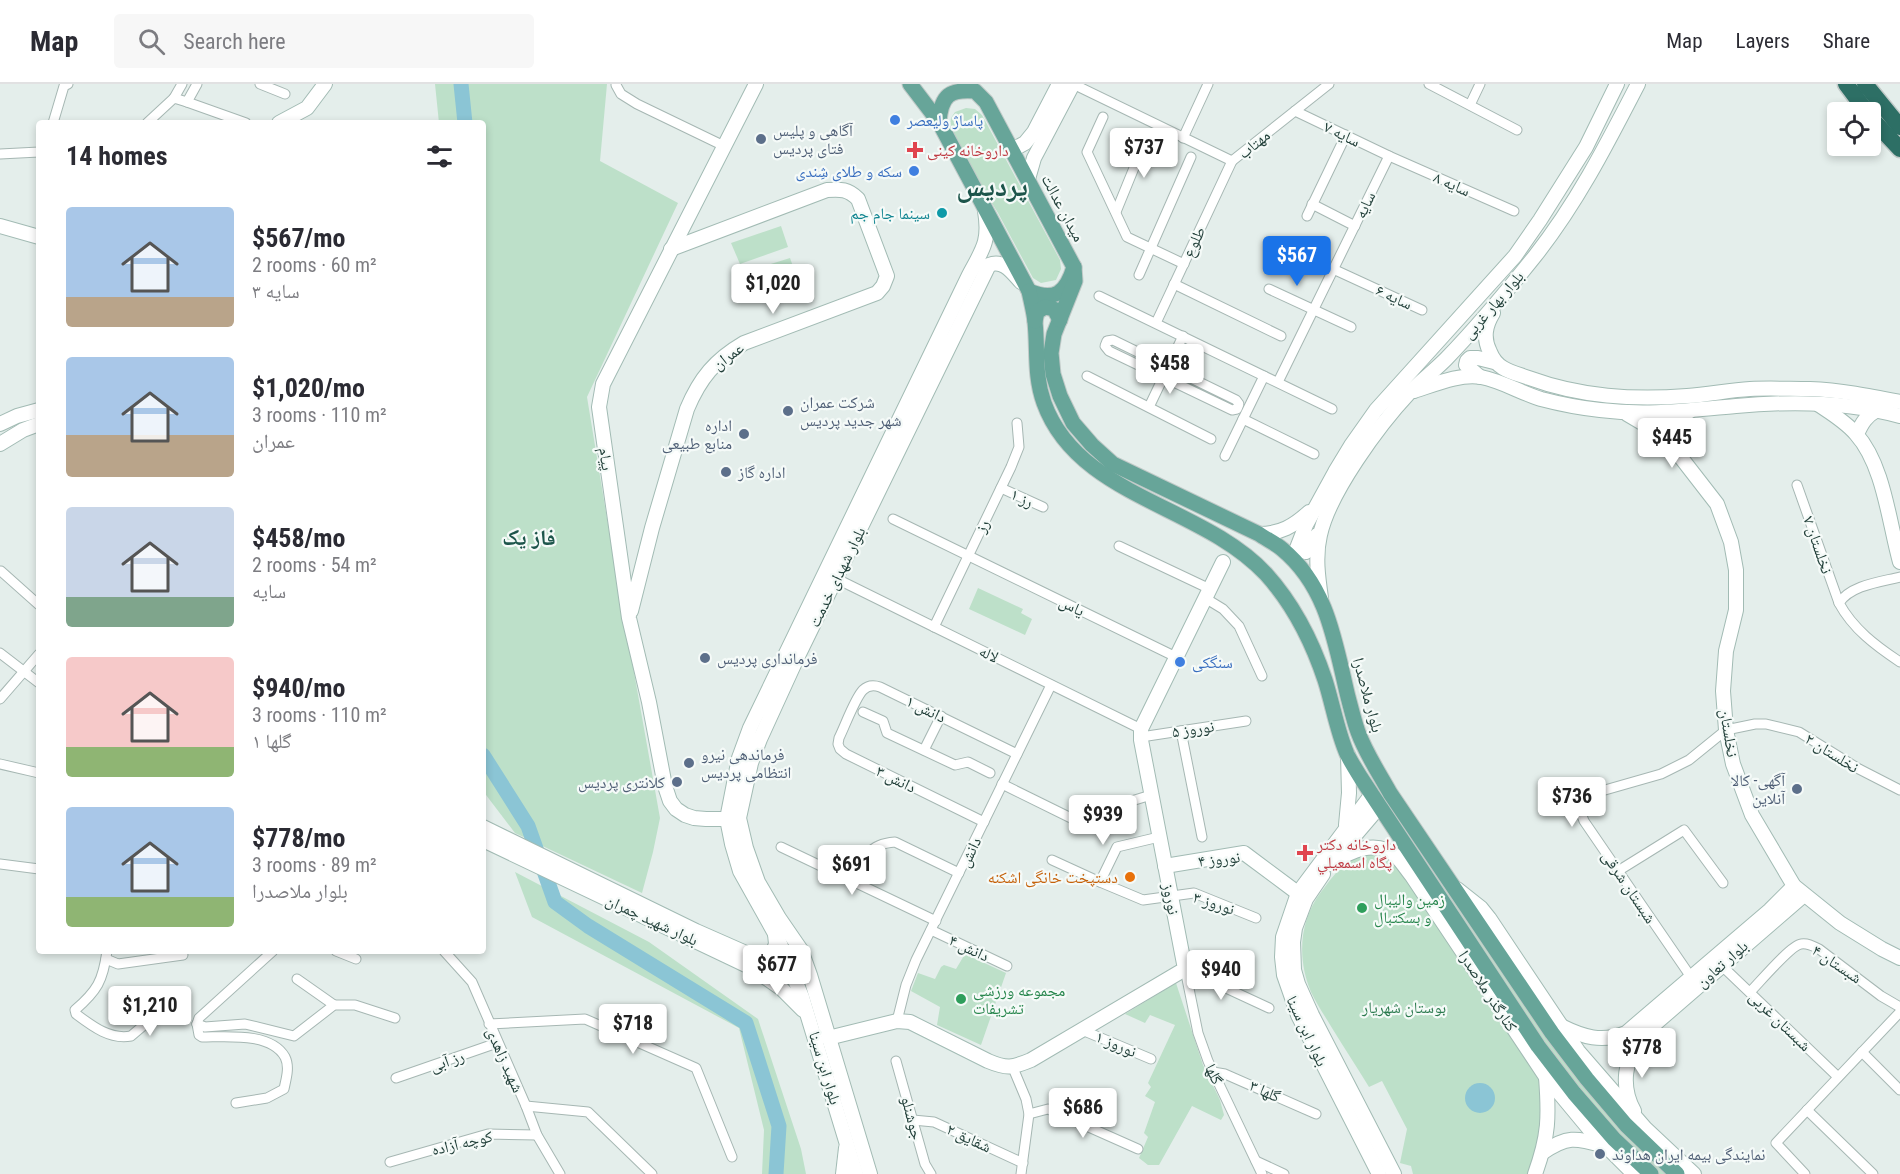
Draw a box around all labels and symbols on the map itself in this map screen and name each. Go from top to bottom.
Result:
place label: پاساژ ولیعصر [906,111,983,130]
marker: پاساژ ولیعصر [888,113,902,127]
street label: سایه ۷ [1321,117,1363,151]
place label: آگاهی و پلیس فتای پردیس [773,121,854,159]
street label: مهتاب [1234,125,1274,163]
pin: $737 [1108,128,1180,179]
marker: آگاهی و پلیس فتای پردیس [754,132,768,146]
place label: داروخانه کینی [927,141,1009,161]
marker: داروخانه کینی [908,143,922,157]
place label: سکه و طلای شِندی [796,162,902,182]
marker: سکه و طلای شِندی [907,164,921,178]
street label: سایه ۸ [1431,168,1473,200]
district label: پردیس [956,170,1028,203]
street label: میدان عدالت [1036,171,1089,245]
street label: سایه [1350,189,1380,221]
place label: سینما جام جم [850,204,930,224]
marker: سینما جام جم [935,206,949,220]
street label: طلوع [1179,224,1210,261]
pin: $567 [1261,236,1333,287]
pin: $1,020 [724,264,822,315]
street label: بلوار بهار غربی [1458,267,1528,344]
street label: سایه ۶ [1373,280,1415,314]
street label: عمران [709,338,748,375]
pin: $458 [1134,344,1206,395]
place label: شرکت عمران شهر جدید پردیس [800,393,902,431]
marker: شرکت عمران شهر جدید پردیس [781,404,795,418]
place label: اداره منابع طبیعی [662,416,732,454]
pin: $445 [1636,418,1708,469]
marker: اداره منابع طبیعی [737,427,751,441]
street label: پیام [594,446,617,472]
place label: اداره گاز [737,463,785,482]
marker: اداره گاز [719,465,733,479]
street label: رز ۱ [1007,484,1037,512]
street label: نخلستان ۷ [1798,514,1837,577]
street label: رز [970,516,993,537]
street label: بلوار شهدای خدمت [805,524,870,631]
district label: فاز یک [502,525,556,550]
street label: یاس [1056,592,1088,621]
street label: لاله [976,641,1002,667]
place label: فرمانداری پردیس [717,649,817,669]
marker: فرمانداری پردیس [698,651,712,665]
place label: سنگکی [1192,653,1233,673]
marker: سنگکی [1173,655,1187,669]
street label: بلوار ملاصدرا [1349,656,1387,734]
street label: دانش ۱ [903,691,949,728]
street label: نخلستان [1715,707,1742,759]
street label: نوروز ۵ [1171,717,1215,741]
street label: نخلستان ۲ [1801,729,1862,778]
place label: فرماندهی نیرو انتظامی پردیس [701,745,791,783]
marker: فرماندهی نیرو انتظامی پردیس [682,756,696,770]
street label: دانش ۳ [873,761,919,798]
place label: آگهی- کالا آنلاین [1731,771,1786,809]
place label: کلانتری پردیس [578,773,665,793]
marker: کلانتری پردیس [670,775,684,789]
pin: $736 [1536,777,1608,828]
marker: آگهی- کالا آنلاین [1790,782,1804,796]
pin: $939 [1067,795,1139,846]
street label: دانش [955,834,986,871]
place label: داروخانه دكتر پگاه اسمعيلي [1316,835,1396,875]
pin: $691 [816,845,888,896]
marker: داروخانه دكتر پگاه اسمعيلي [1298,846,1312,860]
street label: نوروز ۴ [1197,847,1241,871]
street label: شبستان شرقی [1597,847,1660,927]
place label: دستپخت خانگی اشکنه [988,868,1118,888]
marker: دستپخت خانگی اشکنه [1123,870,1137,884]
street label: نوروز [1158,881,1183,916]
street label: نوروز ۳ [1191,887,1237,919]
street label: بلوار شهید چمران [602,890,701,951]
place label: زمین والیبال و بسکتبال [1374,890,1445,928]
marker: زمین والیبال و بسکتبال [1355,901,1369,915]
street label: دانش ۴ [946,931,992,966]
street label: بلوار تعاون [1692,936,1752,992]
street label: شبستان ۴ [1808,941,1865,988]
pin: $677 [741,945,813,996]
street label: کنارگذر ملاصدرا [1455,947,1521,1035]
pin: $940 [1185,950,1257,1001]
place label: مجموعه ورزشی تشریفات [973,981,1065,1018]
pin: $1,210 [101,986,199,1037]
street label: شبستان غربی [1744,987,1815,1056]
marker: مجموعه ورزشی تشریفات [954,992,968,1006]
street label: بلوار ابن سینا [1281,993,1332,1070]
park label: بوستان شهریار [1361,998,1446,1018]
pin: $718 [597,1004,669,1055]
street label: شهید زاهدی [481,1025,528,1096]
street label: نوروز ۱ [1093,1027,1139,1061]
pin: $778 [1606,1028,1678,1079]
street label: بلوار ابن سینا [804,1029,845,1107]
street label: رز آبی [427,1046,467,1077]
street label: گلها [1201,1061,1227,1088]
street label: گلها ۳ [1247,1076,1284,1106]
pin: $686 [1047,1088,1119,1139]
street label: جوشنلو [897,1094,927,1142]
street label: شقایق ۲ [943,1119,994,1158]
street label: کوچه آزاده [430,1127,495,1159]
place label: نمایندگی بیمه ایران هداوند [1612,1145,1765,1165]
marker: نمایندگی بیمه ایران هداوند [1593,1147,1607,1161]

